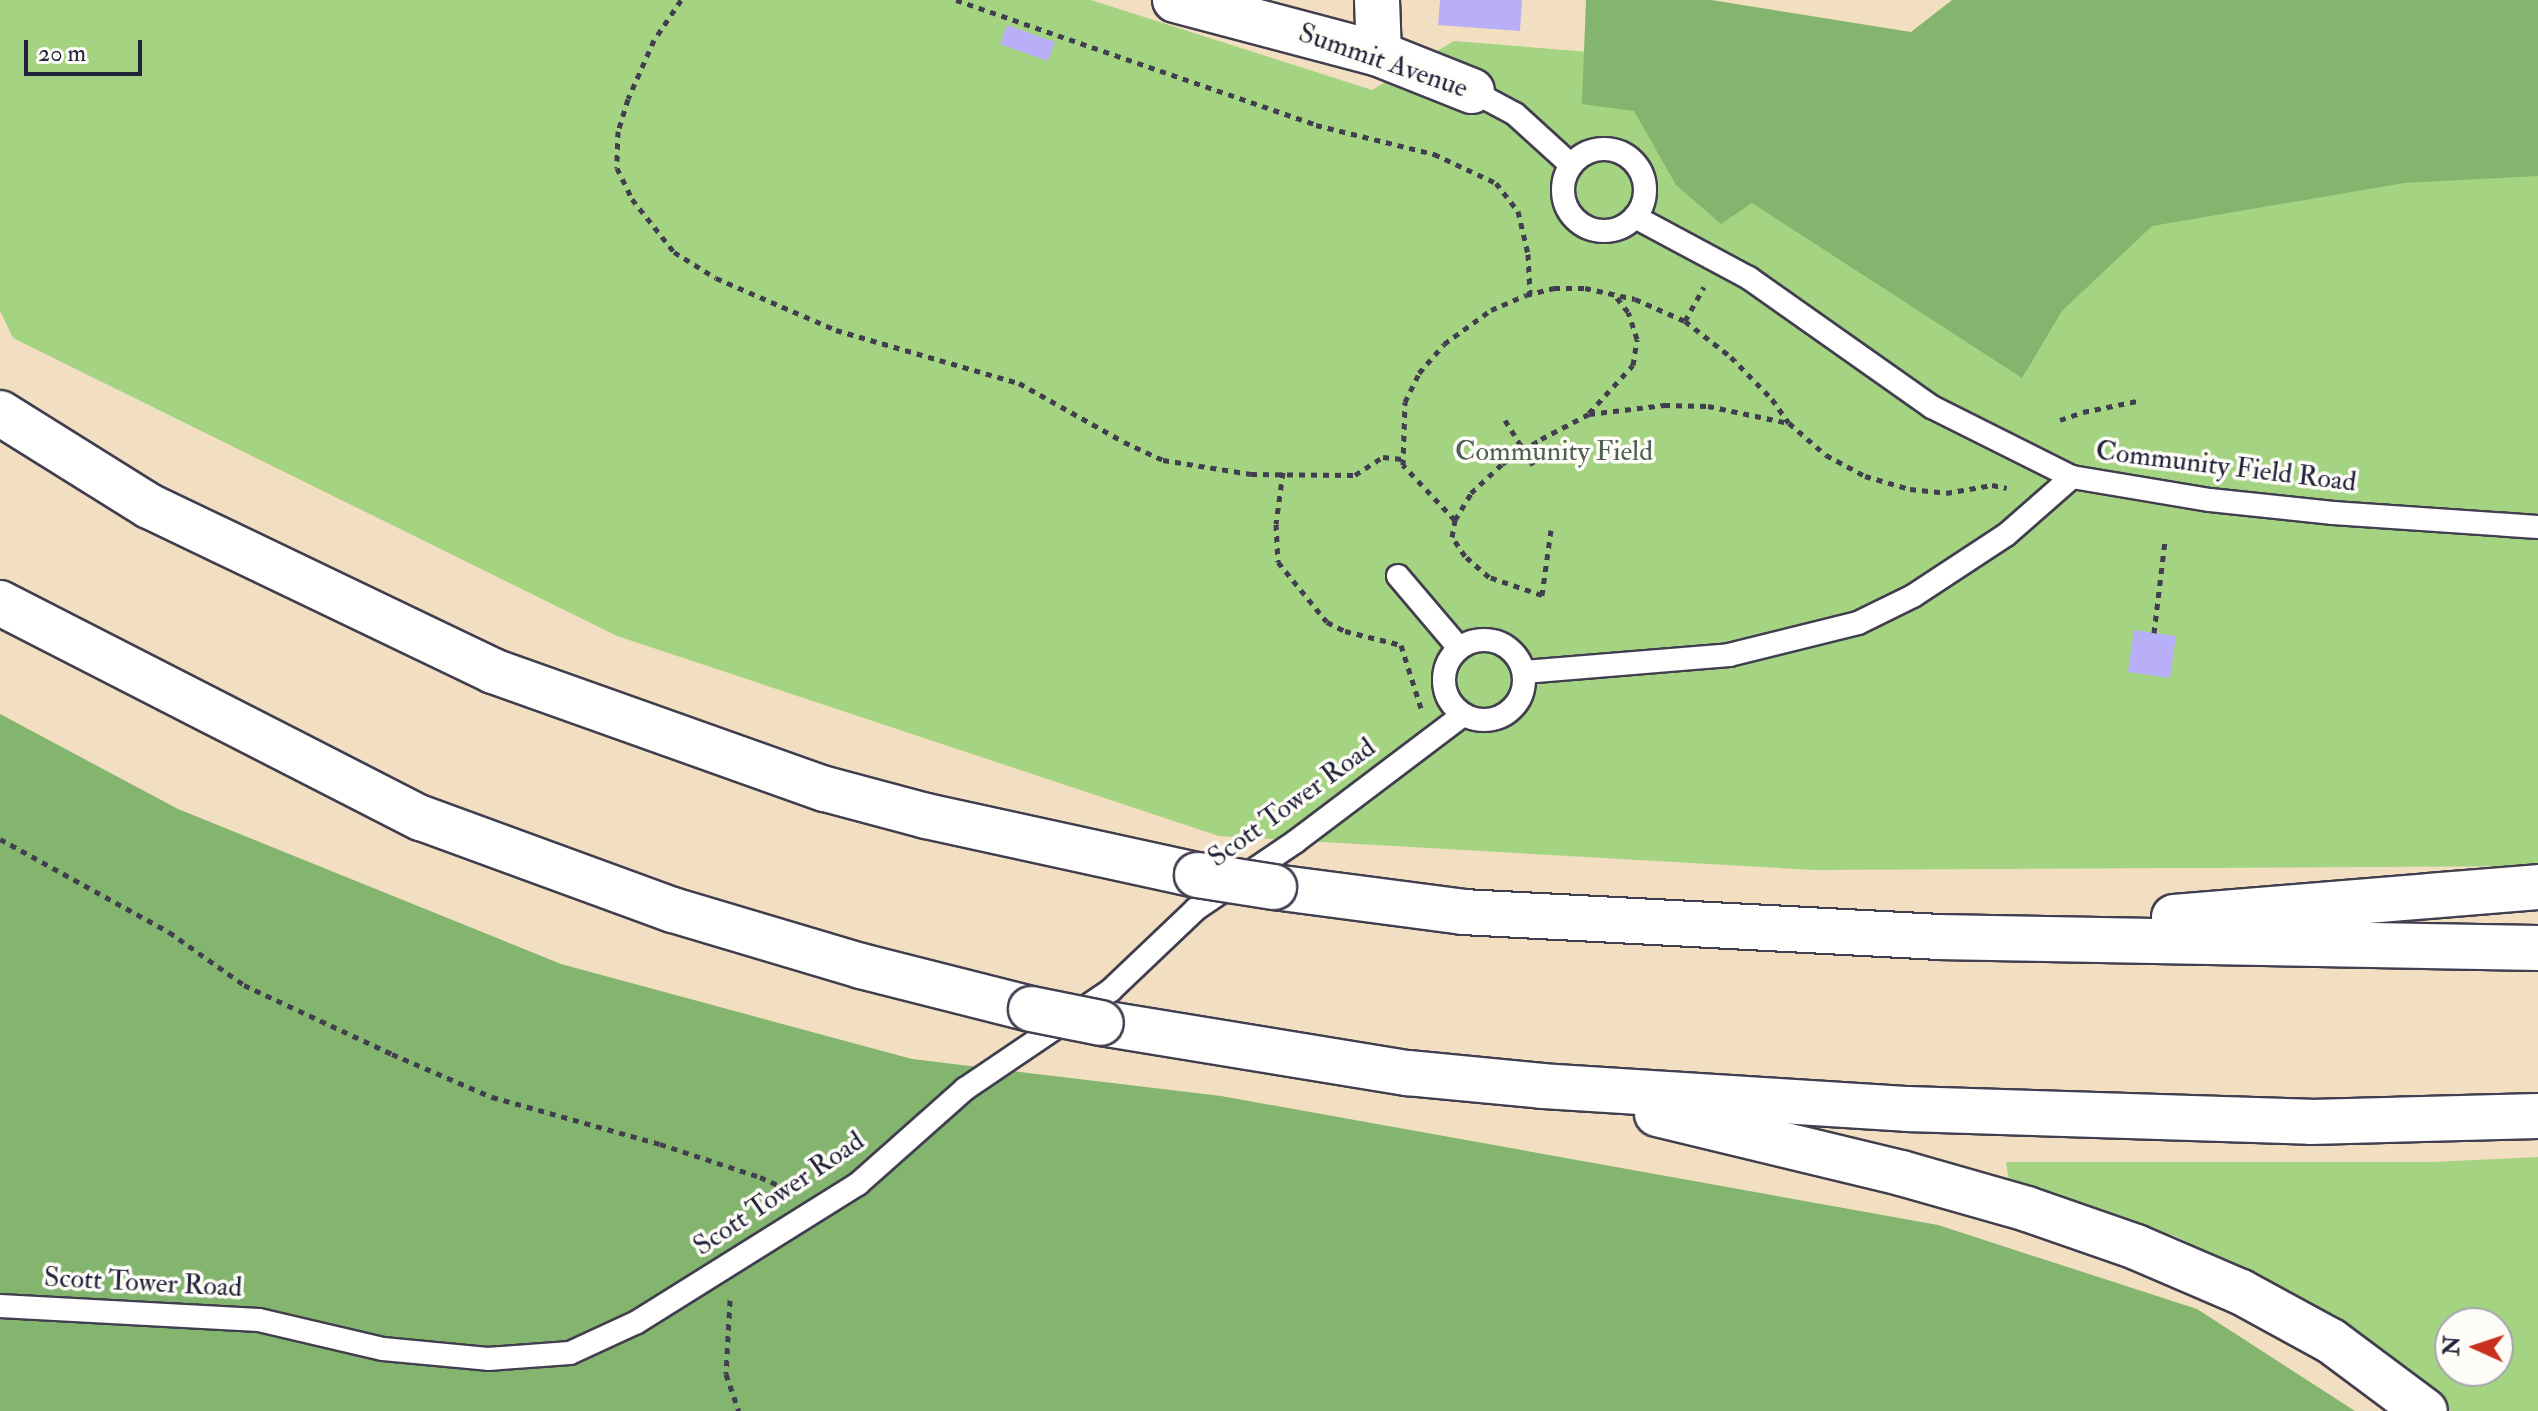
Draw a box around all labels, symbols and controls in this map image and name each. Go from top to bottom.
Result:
street label: Summit Avenue [1294,16,1472,106]
scale bar [28,24,146,74]
text: 20 m [38,38,86,69]
street label: Community Field Road [2094,434,2358,500]
park label: Community Field [1455,435,1653,469]
street label: Scott Tower Road [1202,731,1382,875]
street label: Scott Tower Road [687,1125,871,1263]
street label: Scott Tower Road [43,1261,243,1305]
north arrow [2434,1307,2514,1387]
text: N [2438,1335,2467,1356]

